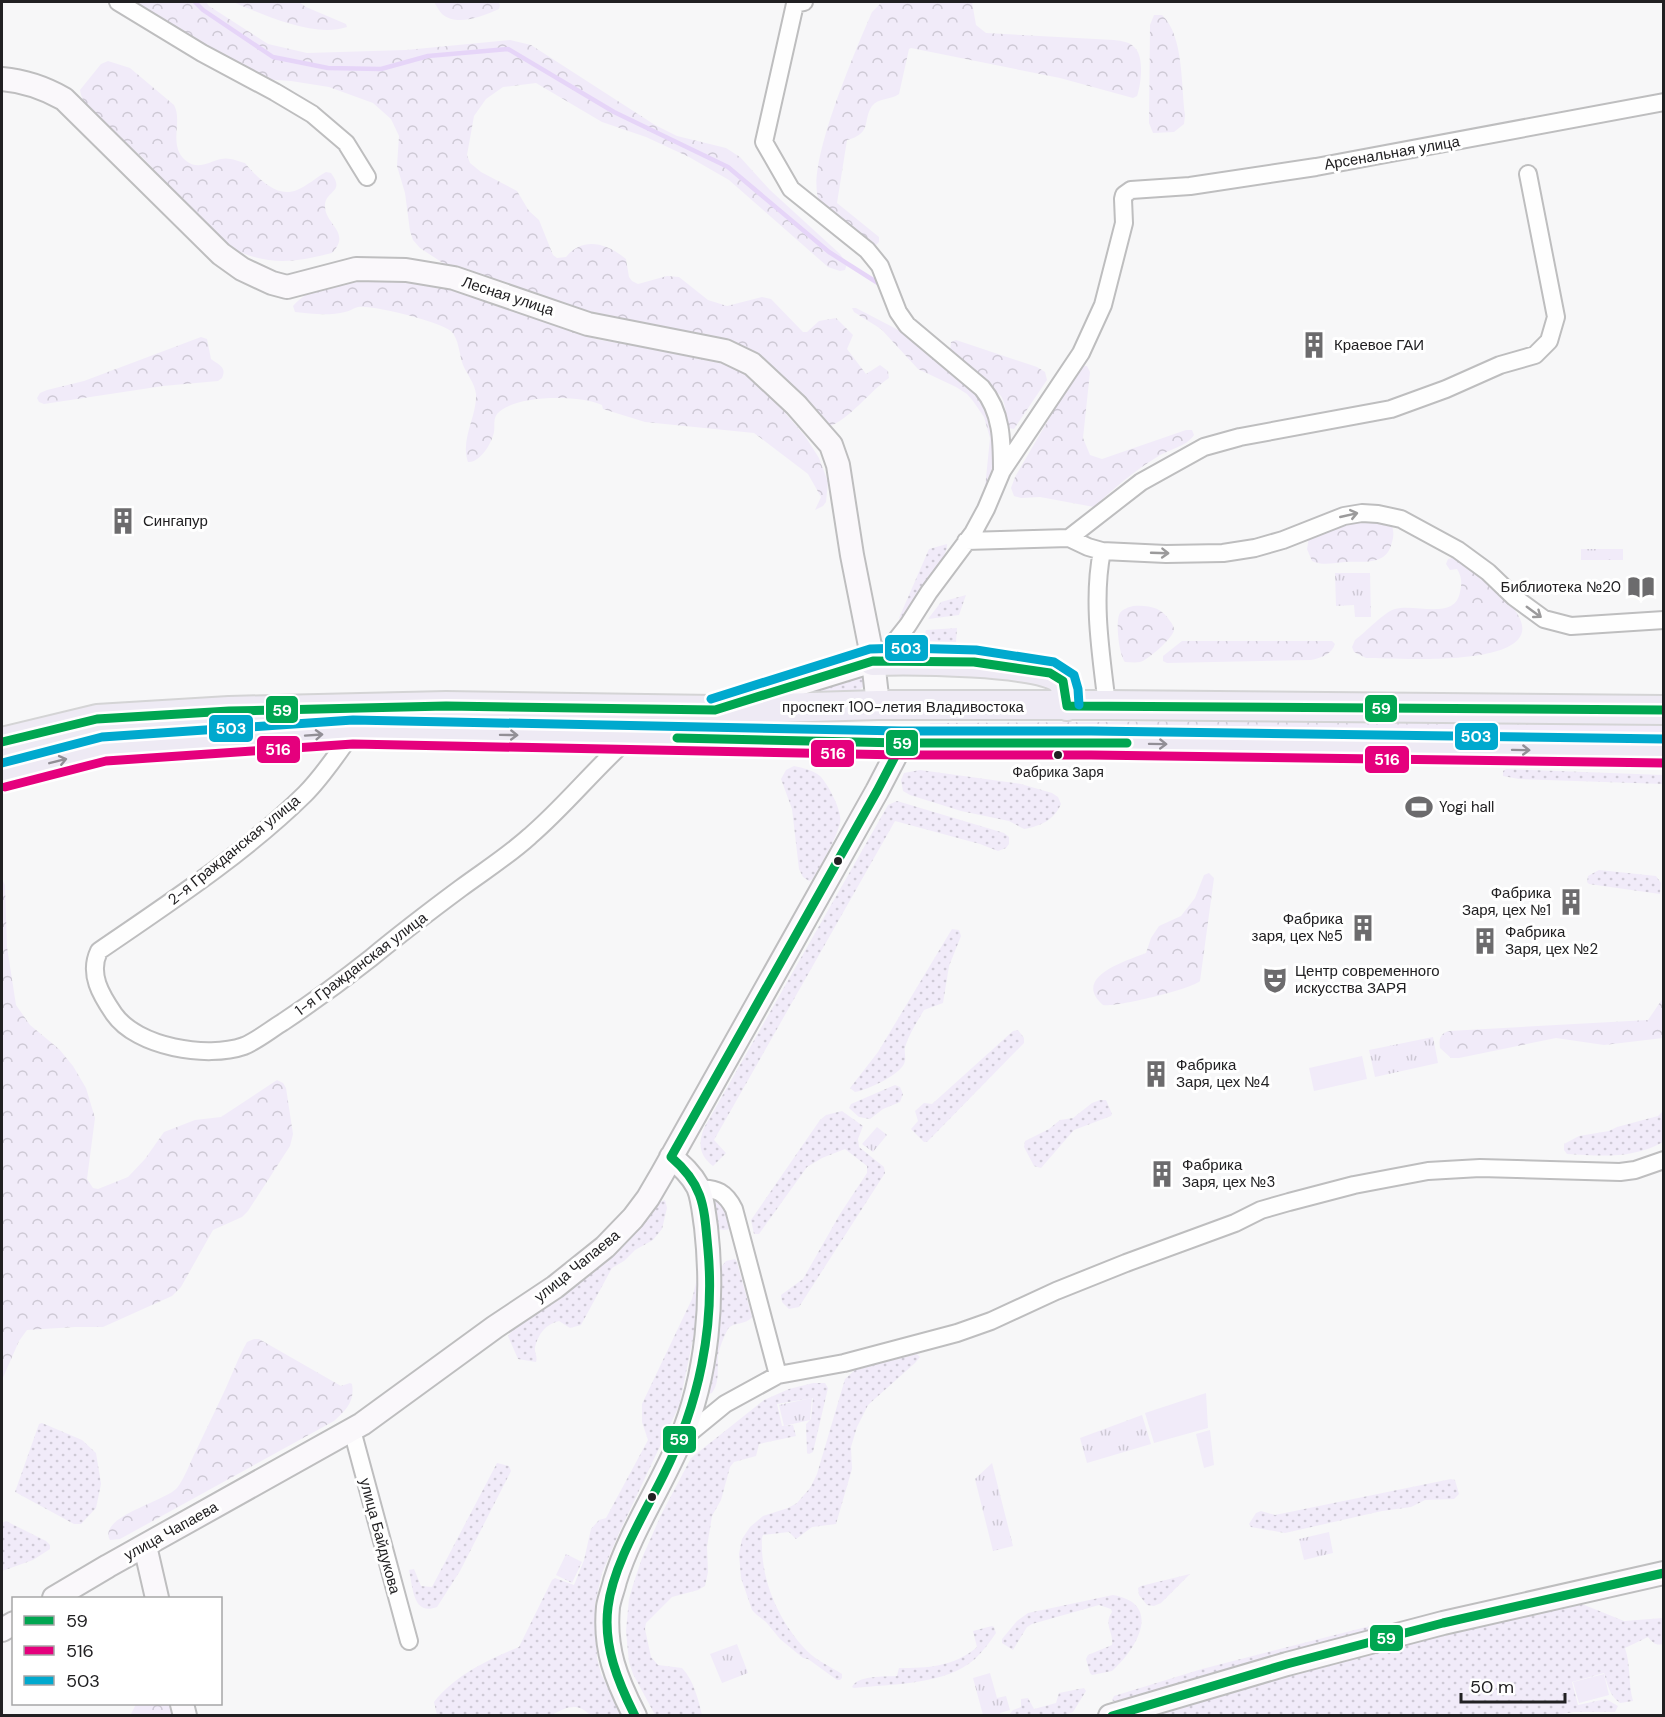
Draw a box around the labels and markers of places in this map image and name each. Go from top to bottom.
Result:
building icon: Краевое ГАИ [1299,330,1329,360]
place label: Краевое ГАИ [1334,335,1424,355]
building icon: Сингапур [108,506,138,536]
place label: Сингапур [143,511,208,531]
library icon: Библиотека №20 [1626,572,1656,602]
place label: Библиотека №20 [1501,577,1621,597]
marker: Фабрика Заря [1052,749,1064,761]
place label: Фабрика Заря [1012,763,1104,781]
sports icon: Yogi hall [1404,792,1434,822]
place label: Yogi hall [1439,797,1494,817]
unlabelled marker [832,855,844,867]
place label: Фабрика Заря, цех №1 [1462,883,1552,920]
building icon: Фабрика Заря, цех №1 [1556,887,1586,917]
place label: Фабрика заря, цех №5 [1252,909,1344,946]
building icon: Фабрика заря, цех №5 [1348,913,1378,943]
place label: Фабрика Заря, цех №2 [1505,922,1598,959]
building icon: Фабрика Заря, цех №2 [1470,926,1500,956]
place label: Центр современного искусства ЗАРЯ [1295,961,1440,998]
theatre icon: Центр современного искусства ЗАРЯ [1260,965,1290,995]
place label: Фабрика Заря, цех №4 [1176,1055,1270,1092]
building icon: Фабрика Заря, цех №4 [1141,1059,1171,1089]
place label: Фабрика Заря, цех №3 [1182,1155,1275,1192]
building icon: Фабрика Заря, цех №3 [1147,1159,1177,1189]
unlabelled marker [646,1491,658,1503]

